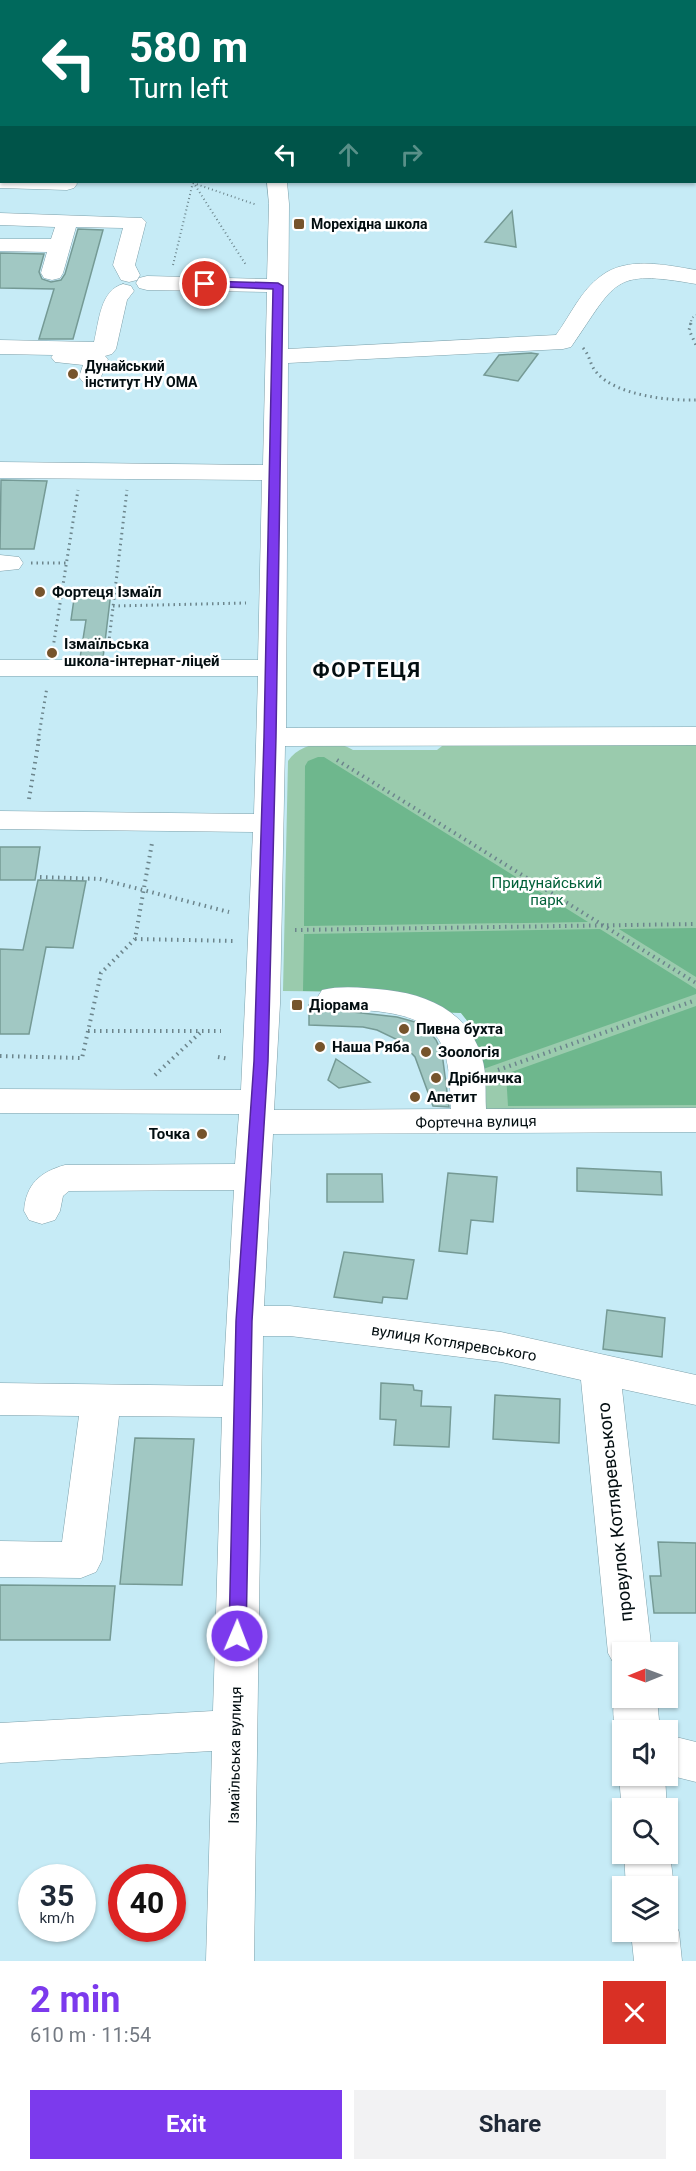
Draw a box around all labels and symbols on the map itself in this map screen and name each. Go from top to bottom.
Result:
place label: Морехідна школа [311,216,428,232]
marker: Морехідна школа [292,217,306,231]
pin [179,258,230,309]
place label: Дунайський інститут НУ ОМА [85,358,198,390]
marker: Дунайський інститут НУ ОМА [66,367,80,381]
place label: Фортеця Ізмаїл [52,583,162,601]
marker: Фортеця Ізмаїл [33,585,47,599]
place label: Ізмаїльська школа-інтернат-ліцей [64,635,220,670]
marker: Ізмаїльська школа-інтернат-ліцей [45,646,59,660]
district label: ФОРТЕЦЯ [313,658,421,682]
park label: Придунайський парк [492,874,602,909]
place label: Діорама [309,996,369,1014]
marker: Діорама [290,998,304,1012]
place label: Пивна бухта [416,1020,503,1038]
marker: Пивна бухта [397,1022,411,1036]
place label: Наша Ряба [332,1038,409,1056]
marker: Наша Ряба [313,1040,327,1054]
place label: Зоологія [438,1043,500,1061]
marker: Зоологія [419,1045,433,1059]
place label: Дрібничка [448,1069,522,1087]
marker: Дрібничка [429,1071,443,1085]
place label: Апетит [427,1088,478,1106]
marker: Апетит [408,1090,422,1104]
street label: Фортечна вулиця [415,1112,537,1132]
place label: Точка [149,1125,190,1143]
marker: Точка [195,1127,209,1141]
street label: вулиця Котляревського [370,1321,538,1365]
street label: провулок Котляревського [593,1401,636,1623]
position arrow [205,1604,269,1668]
north arrow [612,1642,678,1708]
street label: Ізмаїльська вулиця [225,1686,245,1824]
speed limit sign: 40 [108,1864,186,1942]

